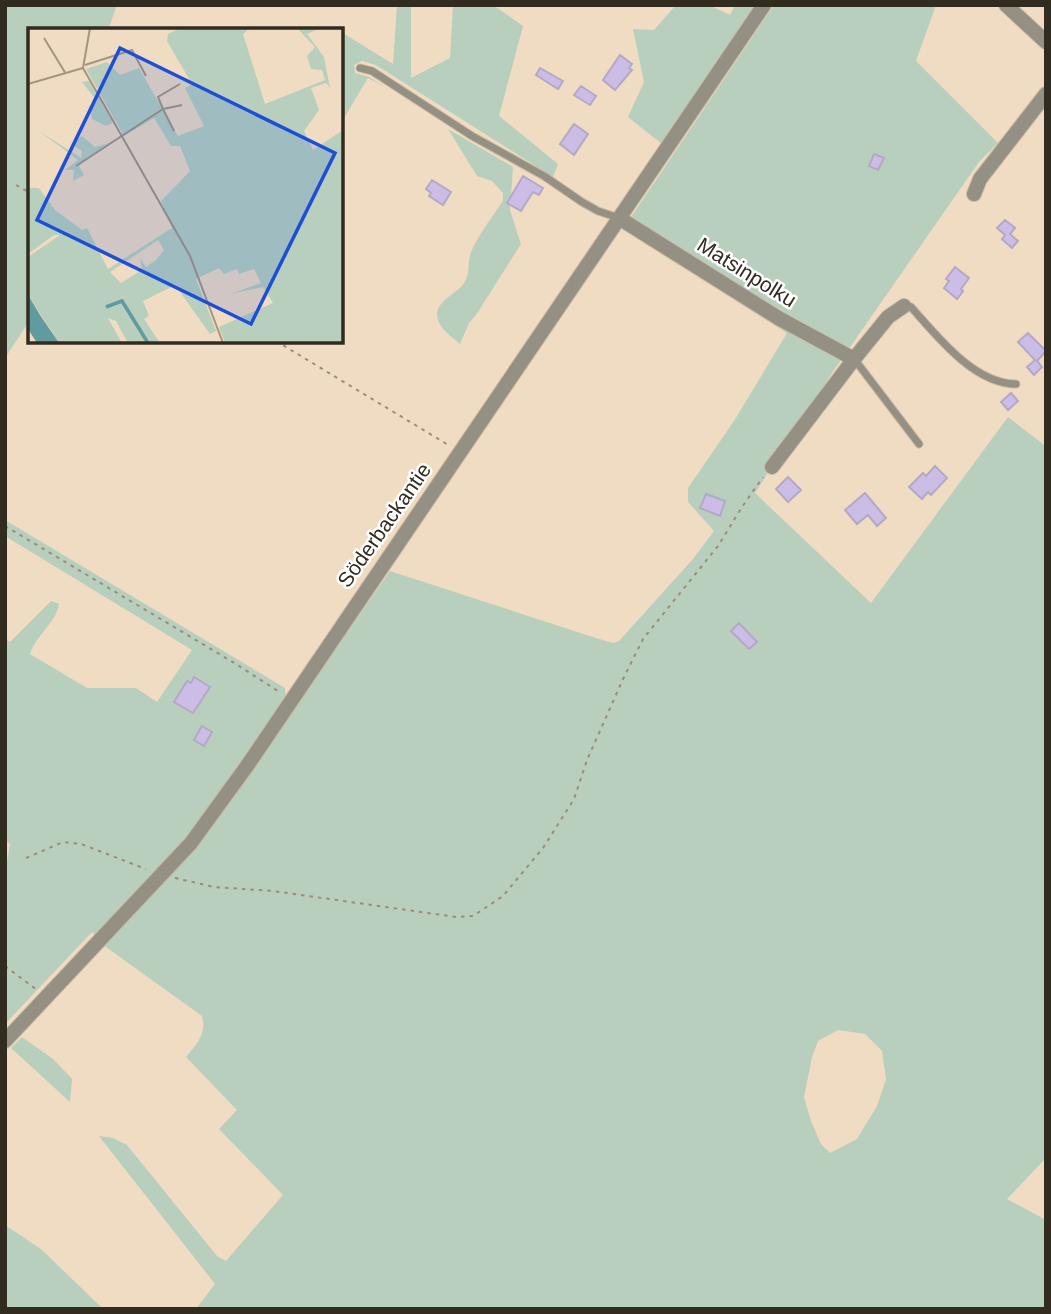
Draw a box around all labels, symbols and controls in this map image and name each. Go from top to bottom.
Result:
inset map [28,28,343,343]
street label: Matsinpolku [693,233,801,311]
street label: Söderbackantie [333,459,435,591]

